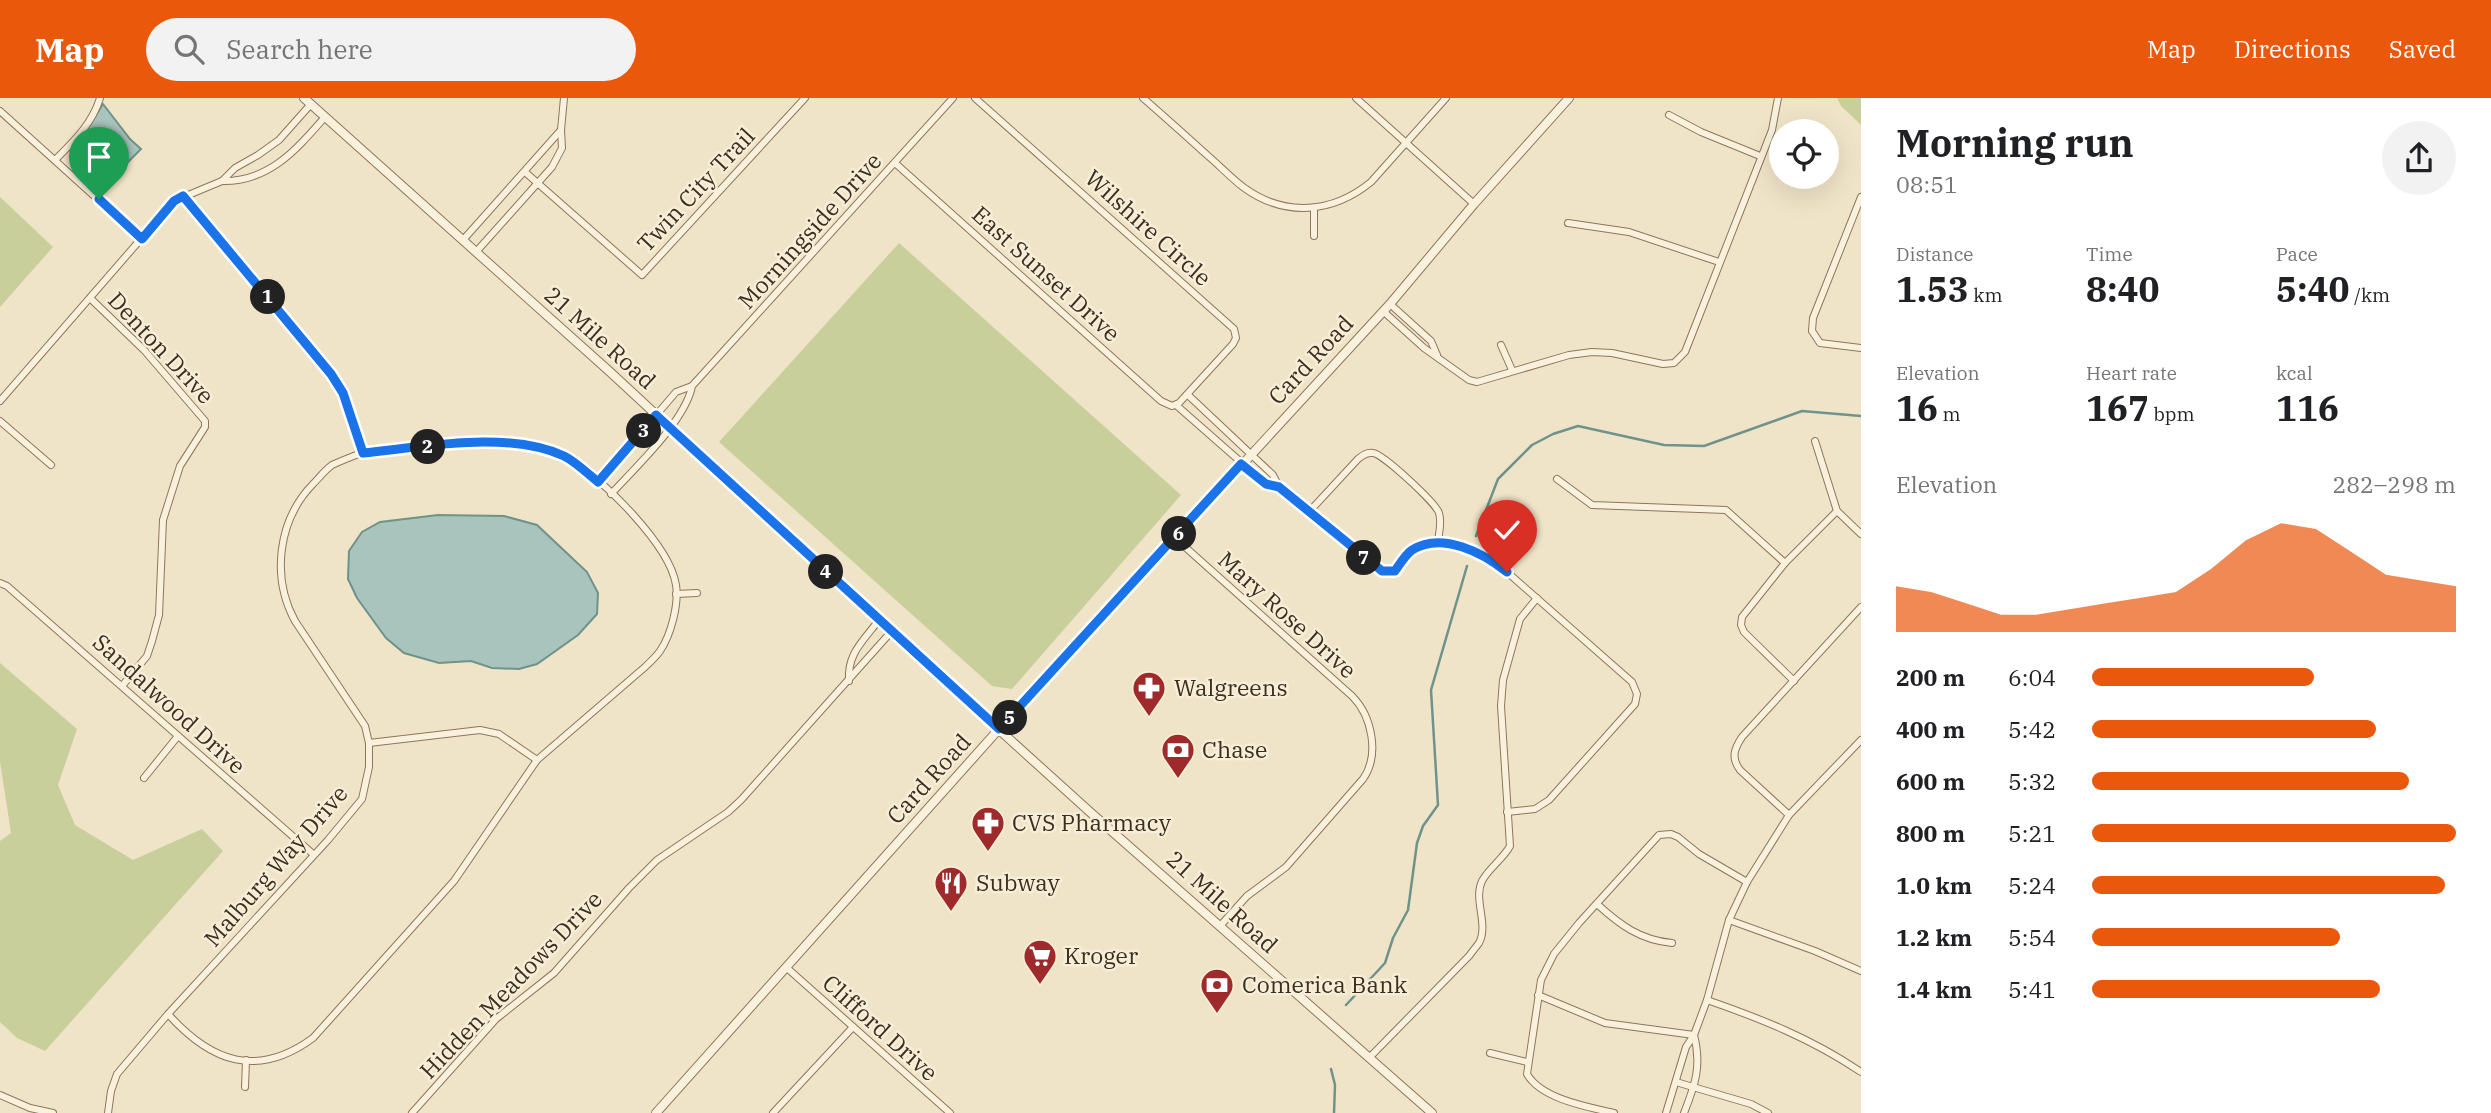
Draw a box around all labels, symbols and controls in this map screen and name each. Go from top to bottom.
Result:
search box [146,18,636,81]
text: Map [35,28,104,71]
icon: search [170,30,208,68]
text: Search here [226,32,373,66]
text: Map [2147,33,2196,65]
text: Directions [2234,33,2351,65]
text: Saved [2389,33,2456,65]
text: Morning run [1896,118,2134,167]
map controls [1769,119,1839,189]
button: locate [1769,119,1839,189]
street label: Twin City Trail [630,121,761,258]
button: share [2382,121,2456,195]
pin [69,127,129,199]
icon: arrive [80,138,118,176]
street label: Morningside Drive [731,146,888,315]
street label: Wilshire Circle [1079,163,1218,292]
text: 08:51 [1896,169,1958,199]
street label: East Sunset Drive [966,199,1127,348]
text: Distance [1896,242,1974,266]
text: Time [2086,242,2133,266]
text: Pace [2276,242,2318,266]
text: 1.53 [1896,266,1969,312]
text: 8:40 [2086,266,2160,312]
text: 5:40 [2276,266,2350,312]
street label: 21 Mile Road [539,279,663,395]
pin: 1 [250,280,286,314]
text: km [1969,283,2003,307]
text: /km [2350,283,2390,307]
text: 1 [262,284,273,308]
street label: Denton Drive [102,285,221,410]
street label: Card Road [1261,308,1359,410]
text: Elevation [1896,361,1980,385]
text: Heart rate [2086,361,2177,385]
text: kcal [2276,361,2313,385]
text: 16 [1896,385,1938,431]
text: 167 [2086,385,2149,431]
text: 116 [2276,385,2339,431]
text: m [1938,402,1961,426]
text: bpm [2149,402,2195,426]
pin: 3 [626,414,662,448]
text: 3 [638,418,649,442]
pin: 2 [410,430,446,464]
text: 2 [422,434,433,458]
text: Elevation [1896,469,1997,499]
text: 282–298 m [2332,469,2456,499]
pin [1477,500,1537,572]
icon: check [1488,511,1526,549]
pin: 6 [1162,516,1196,551]
text: 6 [1173,521,1184,545]
pin: 7 [1346,540,1382,575]
street label: Mary Rose Drive [1212,544,1363,684]
text: 7 [1358,545,1369,569]
pin: 4 [808,554,844,589]
text: 4 [820,559,831,583]
street label: Sandalwood Drive [87,627,252,780]
text: 200 m [1896,662,1965,692]
text: 6:04 [2008,662,2056,692]
pharmacy icon: Walgreens [1130,669,1168,718]
place label: Walgreens [1174,672,1288,702]
pin: 5 [992,700,1028,736]
text: 5 [1004,705,1015,729]
text: 400 m [1896,714,1965,744]
text: 5:42 [2008,714,2056,744]
street label: Card Road [880,727,977,830]
bank icon: Chase [1159,731,1197,780]
place label: Chase [1202,734,1267,764]
text: 600 m [1896,766,1965,796]
text: 5:32 [2008,766,2056,796]
street label: Malburg Way Drive [197,778,354,952]
pharmacy icon: CVS Pharmacy [969,804,1007,853]
place label: CVS Pharmacy [1012,807,1172,837]
text: 800 m [1896,818,1965,848]
text: 5:21 [2008,818,2056,848]
street label: 21 Mile Road [1161,843,1285,959]
restaurant icon: Subway [932,864,970,913]
place label: Subway [976,867,1060,897]
text: 1.0 km [1896,870,1972,900]
text: 5:24 [2008,870,2056,900]
street label: Hidden Meadows Drive [413,884,608,1085]
text: 1.2 km [1896,922,1972,952]
text: 5:54 [2008,922,2056,952]
supermarket icon: Kroger [1021,937,1059,986]
place label: Kroger [1064,940,1138,970]
bank icon: Comerica Bank [1198,966,1236,1015]
street label: Clifford Drive [817,968,945,1087]
place label: Comerica Bank [1242,969,1408,999]
text: 1.4 km [1896,974,1972,1004]
text: 5:41 [2008,974,2056,1004]

